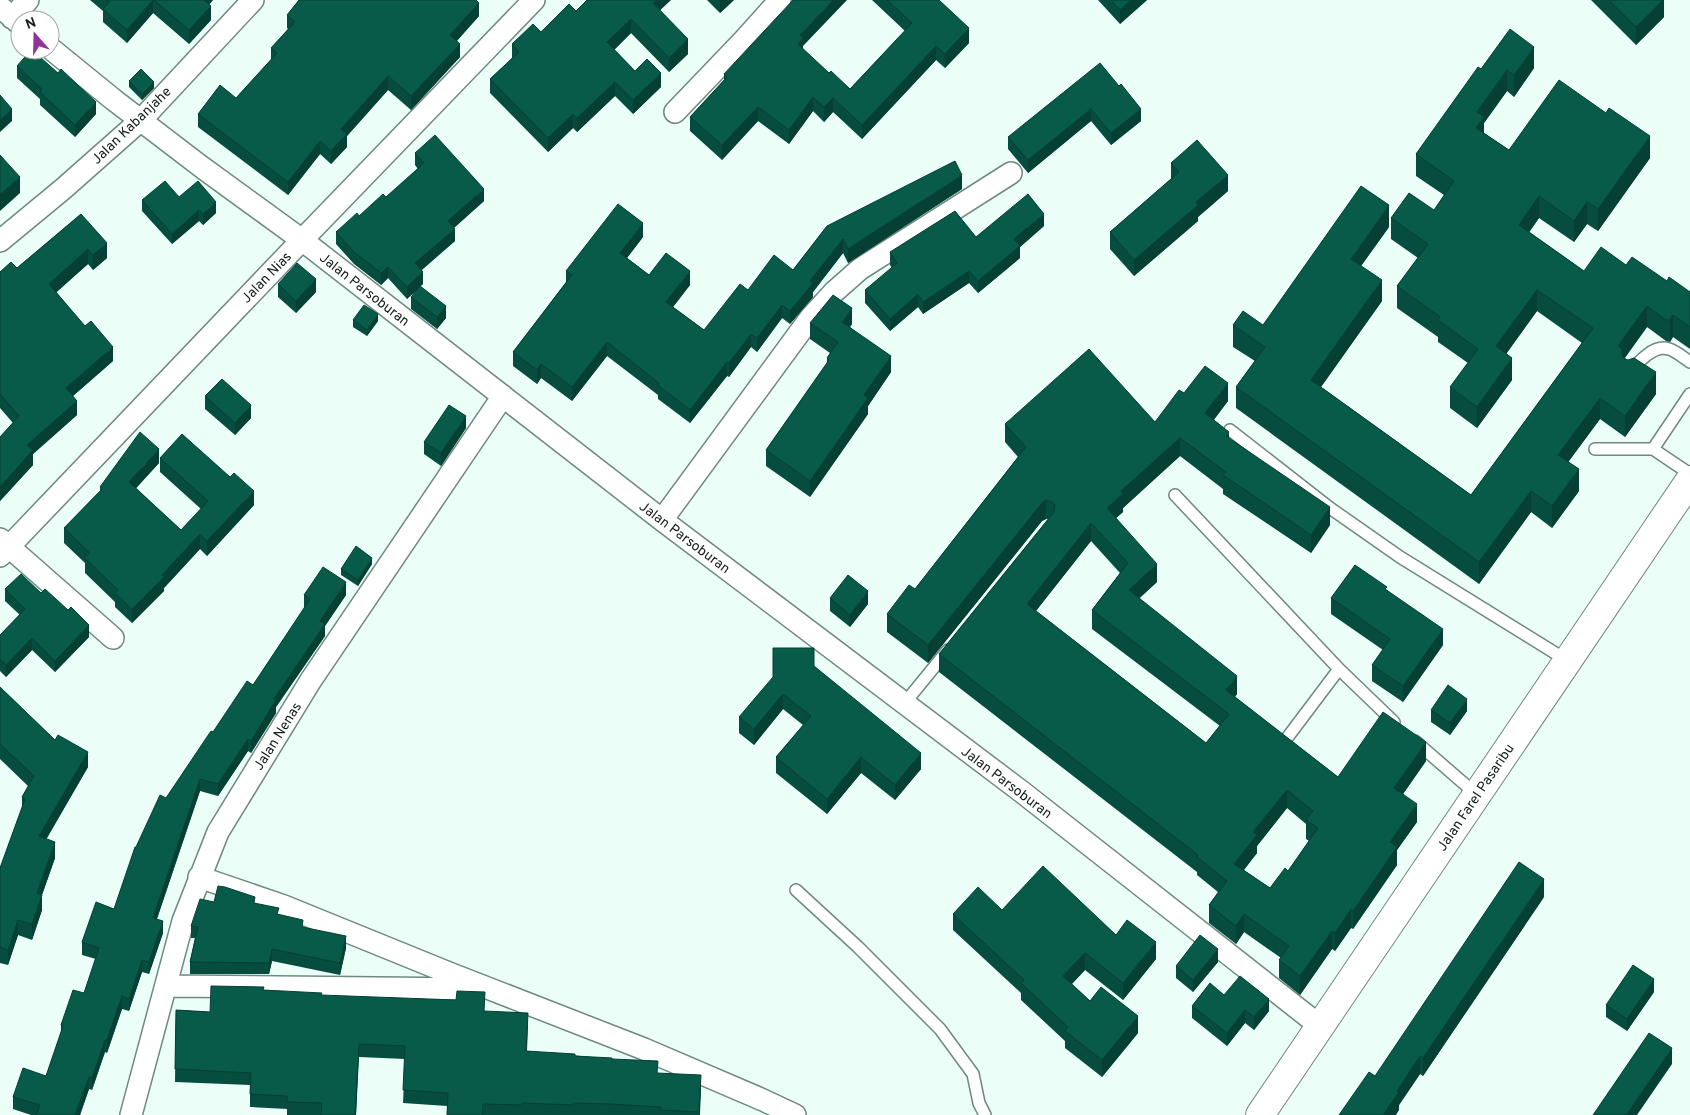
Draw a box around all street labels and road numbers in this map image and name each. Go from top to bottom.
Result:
street label: Jalan Kabanjahe [89,84,175,168]
street label: Jalan Nias [238,249,296,307]
street label: Jalan Parsoburan [316,250,412,331]
street label: Jalan Parsoburan [635,498,733,578]
street label: Jalan Nenas [251,700,306,774]
street label: Jalan Farel Pasaribu [1434,741,1518,855]
street label: Jalan Parsoburan [957,743,1055,823]

